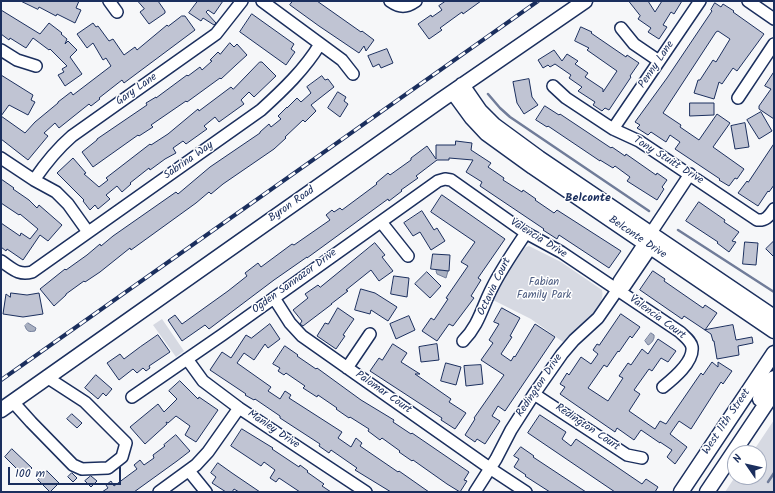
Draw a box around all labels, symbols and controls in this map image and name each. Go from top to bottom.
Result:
street label: Penny Lane [636,39,678,91]
street label: Gary Lane [114,71,160,109]
street label: Tony Stuitt Drive [631,134,705,188]
street label: Sabrina Way [162,139,216,183]
street label: Byron Road [266,184,318,226]
district label: Belconte [565,192,611,206]
street label: Belconte Drive [606,214,668,262]
street label: Valencia Drive [507,216,569,262]
street label: Ogden Sannazor Drive [250,247,340,317]
street label: Octavia Court [475,256,515,318]
park label: Fabian Family Park [517,276,571,302]
street label: Valencia Court [626,293,688,343]
street label: Redington Drive [514,352,566,420]
street label: Palomar Court [352,369,414,417]
street label: West 11th Street [700,387,754,457]
street label: Redington Court [552,402,622,454]
street label: Manley Drive [244,408,302,452]
north arrow [727,445,767,485]
text: N [728,451,747,467]
scale bar [10,459,123,485]
text: 100 m [15,464,45,483]

